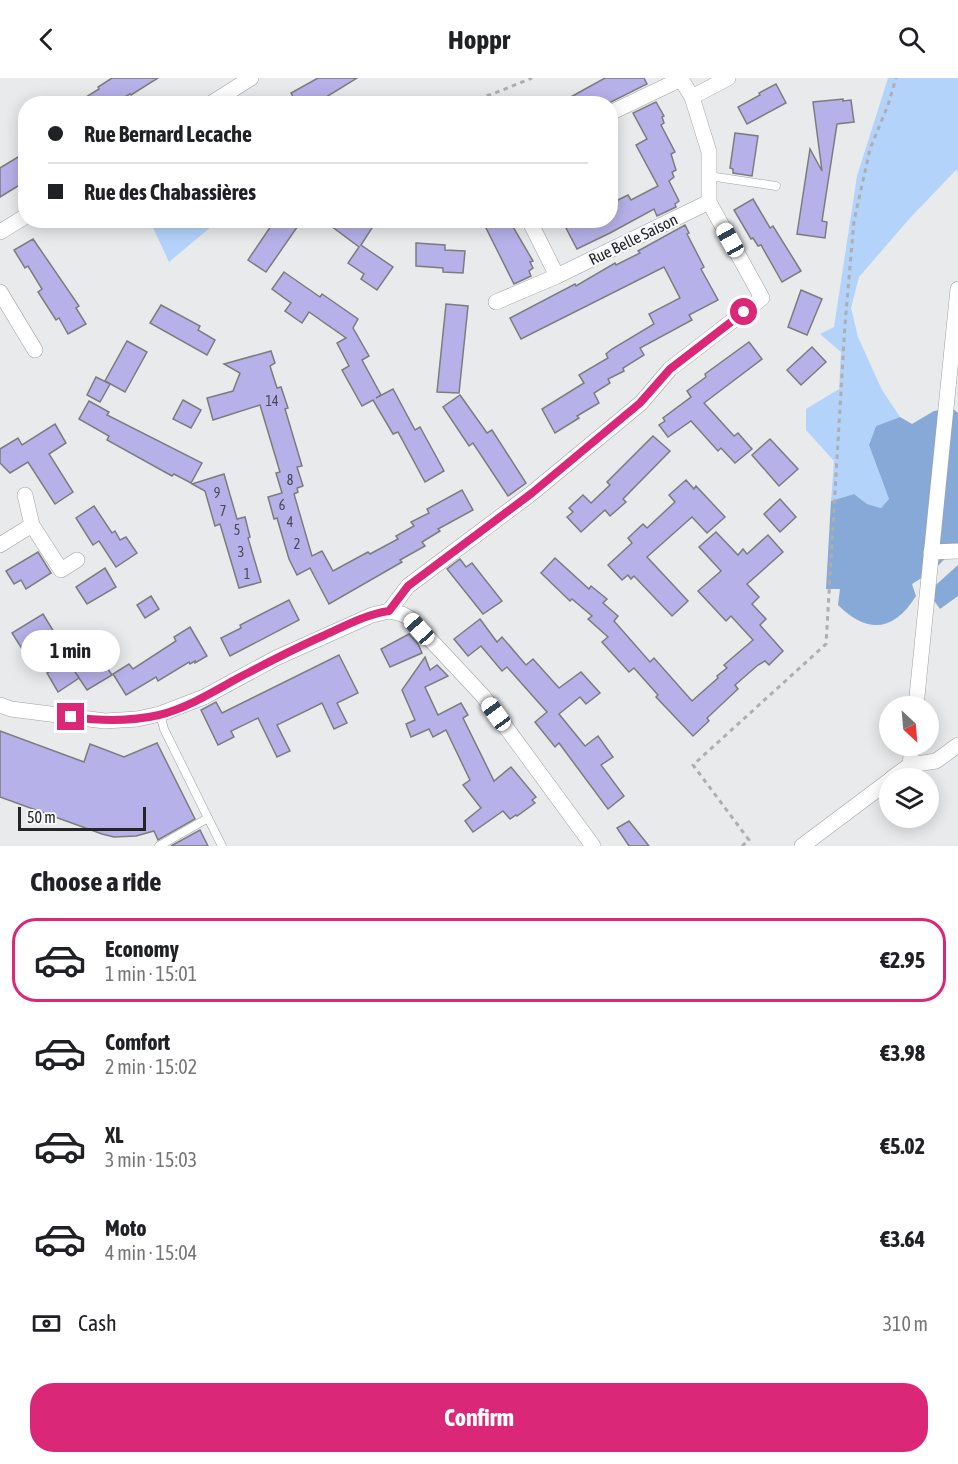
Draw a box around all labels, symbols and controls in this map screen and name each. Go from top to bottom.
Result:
icon: back [30,23,63,56]
icon: search [895,23,928,56]
text: Hoppr [448,24,510,55]
text: Rue Bernard Lecache [84,121,252,147]
text: Rue des Chabassières [84,179,256,205]
street label: Rue Belle Saison [586,210,680,268]
car [713,220,747,260]
route start [730,298,757,325]
house number: 14 [265,393,279,409]
house number: 8 [287,472,294,488]
house number: 9 [214,485,220,501]
house number: 6 [279,497,286,513]
house number: 7 [220,503,226,519]
house number: 4 [287,514,294,530]
house number: 5 [234,522,240,538]
house number: 2 [294,536,300,552]
house number: 3 [238,544,244,560]
house number: 1 [244,566,250,582]
car [400,610,438,648]
callout: 1 min [22,630,121,672]
text: 1 min [50,639,91,662]
car [478,694,514,734]
north arrow [879,696,939,756]
map controls [879,696,939,828]
route end [57,703,84,730]
button: layers [879,768,939,828]
scale bar [18,804,146,832]
text: 50 m [27,808,56,826]
text: Choose a ride [30,866,162,897]
icon: car [33,933,87,987]
text: Economy [105,936,179,962]
text: €2.95 [880,947,925,973]
text: 1 min · 15:01 [105,962,197,985]
icon: car [33,1026,87,1080]
text: Comfort [105,1029,170,1055]
text: €3.98 [880,1040,925,1066]
text: 2 min · 15:02 [105,1055,197,1078]
icon: car [33,1119,87,1173]
text: XL [105,1122,123,1148]
text: €5.02 [880,1133,925,1159]
text: 3 min · 15:03 [105,1148,197,1171]
icon: car [33,1212,87,1266]
text: Moto [105,1215,147,1241]
text: €3.64 [880,1226,925,1252]
text: 4 min · 15:04 [105,1241,197,1264]
icon: cash [30,1307,63,1340]
text: Cash [78,1310,117,1336]
text: 310 m [883,1312,928,1335]
button: Confirm [30,1383,928,1452]

